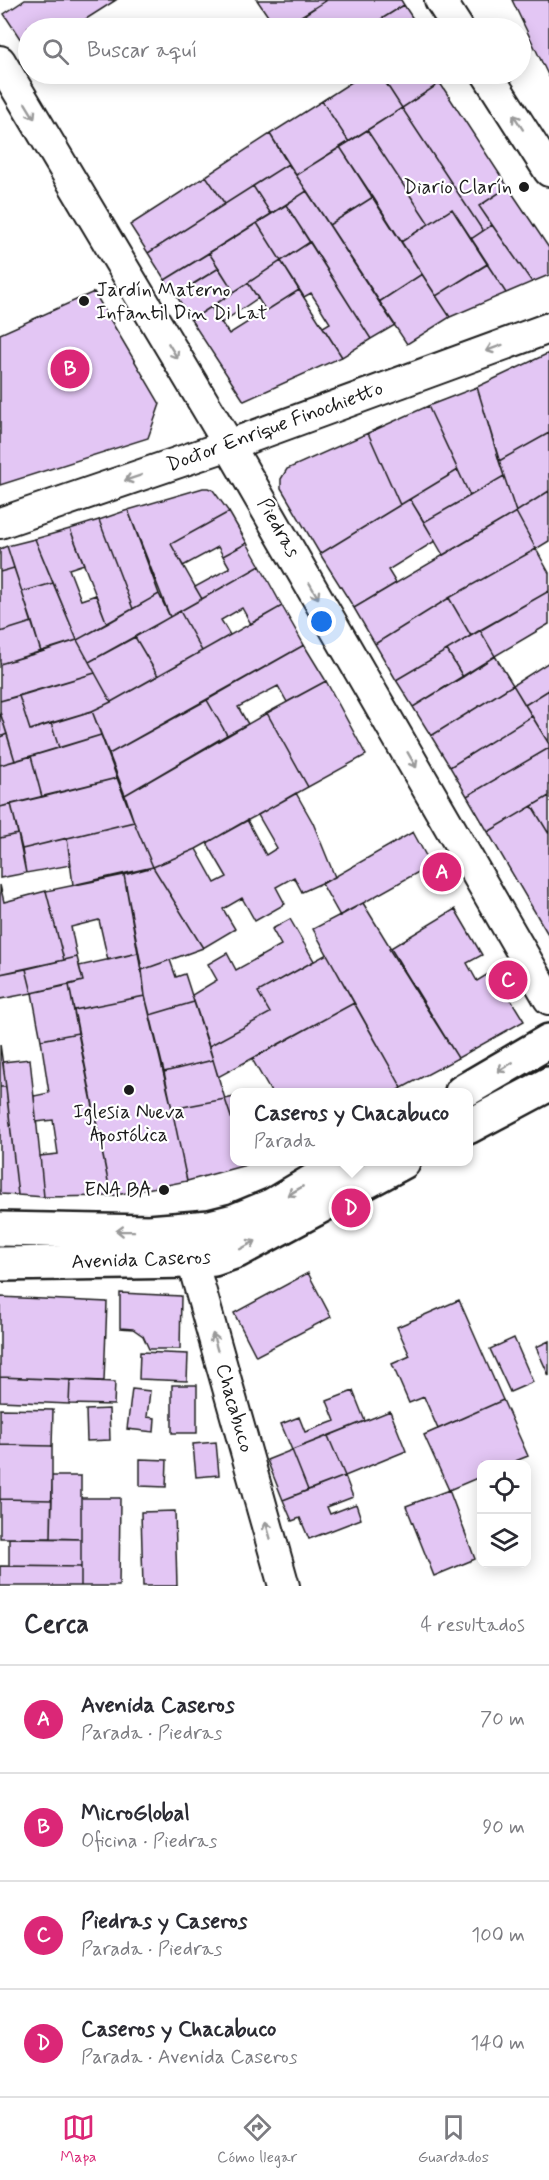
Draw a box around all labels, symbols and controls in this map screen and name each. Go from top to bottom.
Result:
search box [18,18,531,84]
icon: search [39,35,72,68]
text: Buscar aquí [87,37,198,65]
one-way arrow [24,102,36,119]
one-way arrow [512,114,524,131]
place label: Diario Clarín [403,174,512,201]
marker: Diario Clarín [517,180,531,194]
place label: Jardín Materno Infantil Din Di Lat [96,277,267,327]
marker: Jardín Materno Infantil Din Di Lat [77,294,91,308]
one-way arrow [168,342,180,359]
one-way arrow [485,344,504,355]
pin: B [50,346,90,392]
street label: Doctor Enrique Finochietto [163,375,387,479]
one-way arrow [124,473,143,484]
street label: Piedras [250,493,306,563]
one-way arrow [309,582,320,600]
your location [307,607,336,636]
one-way arrow [406,751,418,768]
pin: A [422,850,462,894]
pin: C [488,958,528,1002]
one-way arrow [497,1061,514,1073]
marker: Iglesia Nueva Apostólica [122,1083,136,1097]
popup [230,1088,473,1166]
place label: Iglesia Nueva Apostólica [73,1099,185,1150]
text: Caseros y Chacabuco [254,1100,449,1128]
text: Parada [254,1128,315,1155]
place label: ENA BA [84,1177,152,1204]
marker: ENA BA [157,1183,171,1197]
one-way arrow [287,1186,304,1198]
pin: D [332,1186,370,1230]
one-way arrow [116,1226,136,1237]
one-way arrow [238,1239,256,1251]
street label: Avenida Caseros [71,1244,211,1276]
one-way arrow [209,1333,220,1352]
street label: Chacabuco [208,1360,260,1456]
map controls [477,1460,531,1568]
button: locate [477,1460,531,1514]
button: layers [477,1514,531,1568]
one-way arrow [262,1521,273,1540]
text: Cerca [24,1608,89,1642]
text: 4 resultados [421,1612,525,1639]
text: Avenida Caseros [81,1692,235,1720]
text: A [37,1706,50,1733]
text: 70 m [480,1706,525,1733]
text: Parada · Piedras [81,1720,222,1747]
text: MicroGlobal [81,1800,190,1828]
text: B [37,1814,50,1841]
text: 90 m [482,1814,525,1841]
text: Oficina · Piedras [81,1828,217,1855]
text: Piedras y Caseros [81,1908,247,1936]
text: C [36,1922,51,1949]
text: 100 m [471,1922,525,1949]
text: Parada · Piedras [81,1936,222,1963]
text: Caseros y Chacabuco [81,2016,276,2044]
text: D [37,2030,50,2057]
text: 140 m [471,2030,525,2057]
text: Parada · Avenida Caseros [81,2044,297,2071]
tab: Mapa [60,2111,97,2168]
tab: Cómo llegar [217,2111,297,2168]
tab: Guardados [418,2111,489,2168]

